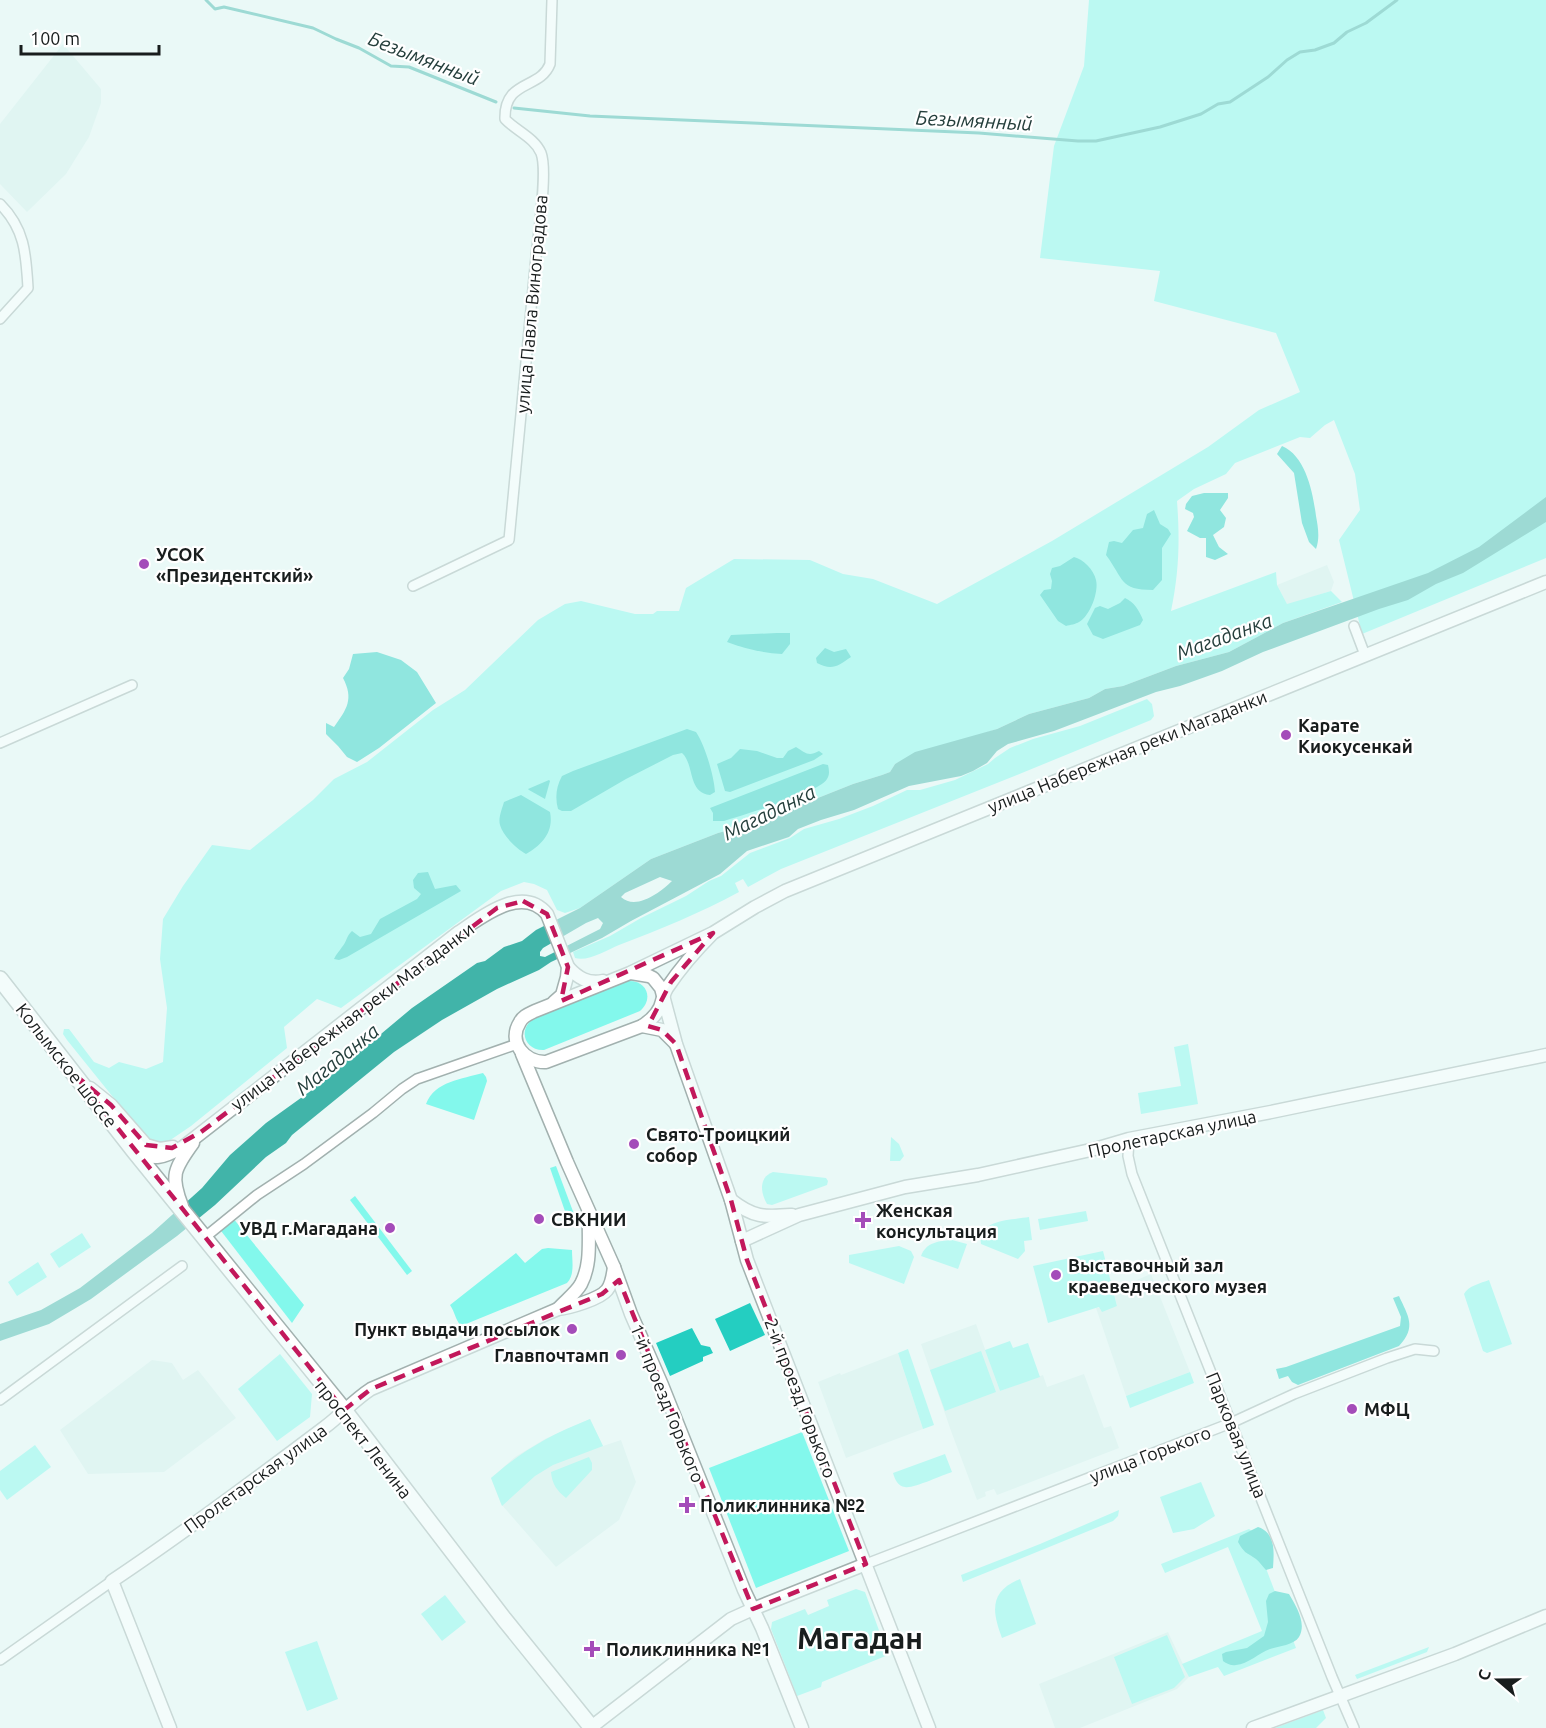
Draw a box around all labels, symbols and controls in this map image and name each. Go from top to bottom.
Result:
scale bar [21,18,159,56]
water label: Безымянный [365,26,483,90]
text: 100 m [30,28,80,48]
water label: Безымянный [915,105,1033,135]
street label: улица Павла Виноградова [511,194,551,414]
place label: УСОК «Президентский» [156,544,313,585]
marker: УСОК «Президентский» [137,557,151,571]
water label: Магаданка [1173,608,1275,664]
street label: улица Набережная реки Магаданки [985,686,1269,816]
place label: Карате Киокусенкай [1298,715,1413,756]
marker: Карате Киокусенкай [1279,728,1293,742]
water label: Магаданка [719,780,819,844]
street label: улица Набережная реки Магаданки [227,918,477,1114]
street label: Колымское шоссе [12,999,122,1131]
water label: Магаданка [291,1018,383,1099]
street label: Пролетарская улица [1086,1105,1258,1161]
place label: Свято-Троицкий собор [646,1124,790,1165]
marker: Свято-Троицкий собор [627,1137,641,1151]
place label: Женская консультация [876,1200,997,1241]
place label: СВКНИИ [551,1209,626,1229]
marker: Женская консультация [854,1211,872,1229]
marker: СВКНИИ [532,1212,546,1226]
place label: УВД г.Магадана [239,1218,378,1238]
marker: УВД г.Магадана [383,1221,397,1235]
place label: Выставочный зал краеведческого музея [1068,1255,1267,1296]
marker: Выставочный зал краеведческого музея [1049,1268,1063,1282]
street label: 2-й проезд Горького [761,1315,841,1481]
place label: Пункт выдачи посылок [354,1319,561,1339]
street label: 1-й проезд Горького [627,1321,709,1485]
marker: Пункт выдачи посылок [565,1322,579,1336]
place label: Главпочтамп [494,1345,609,1365]
marker: Главпочтамп [614,1348,628,1362]
street label: Парковая улица [1203,1369,1271,1501]
street label: проспект Ленина [312,1376,416,1502]
place label: МФЦ [1364,1399,1410,1419]
marker: МФЦ [1345,1402,1359,1416]
street label: Пролетарская улица [180,1419,330,1537]
street label: улица Горького [1087,1422,1213,1486]
place label: Поликлинника №2 [700,1495,865,1515]
marker: Поликлинника №2 [678,1496,696,1514]
district label: Магадан [797,1621,923,1655]
place label: Поликлинника №1 [606,1639,771,1659]
marker: Поликлинника №1 [583,1640,601,1658]
north arrow [1468,1650,1528,1710]
text: С [1474,1667,1494,1683]

